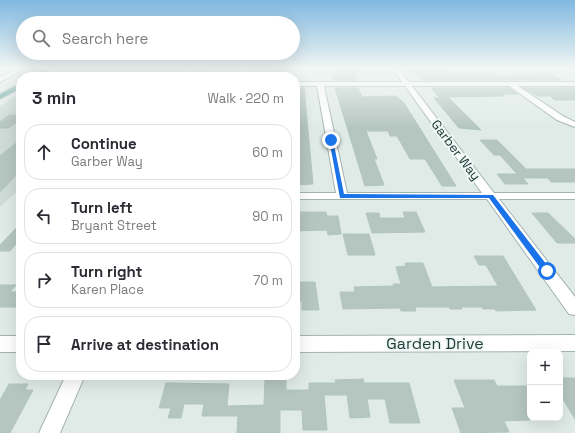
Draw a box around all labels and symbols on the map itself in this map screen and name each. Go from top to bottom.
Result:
street label: Garber Way [428,116,484,184]
route end [322,131,340,149]
route start [538,262,556,280]
street label: Garden Drive [386,333,484,354]

